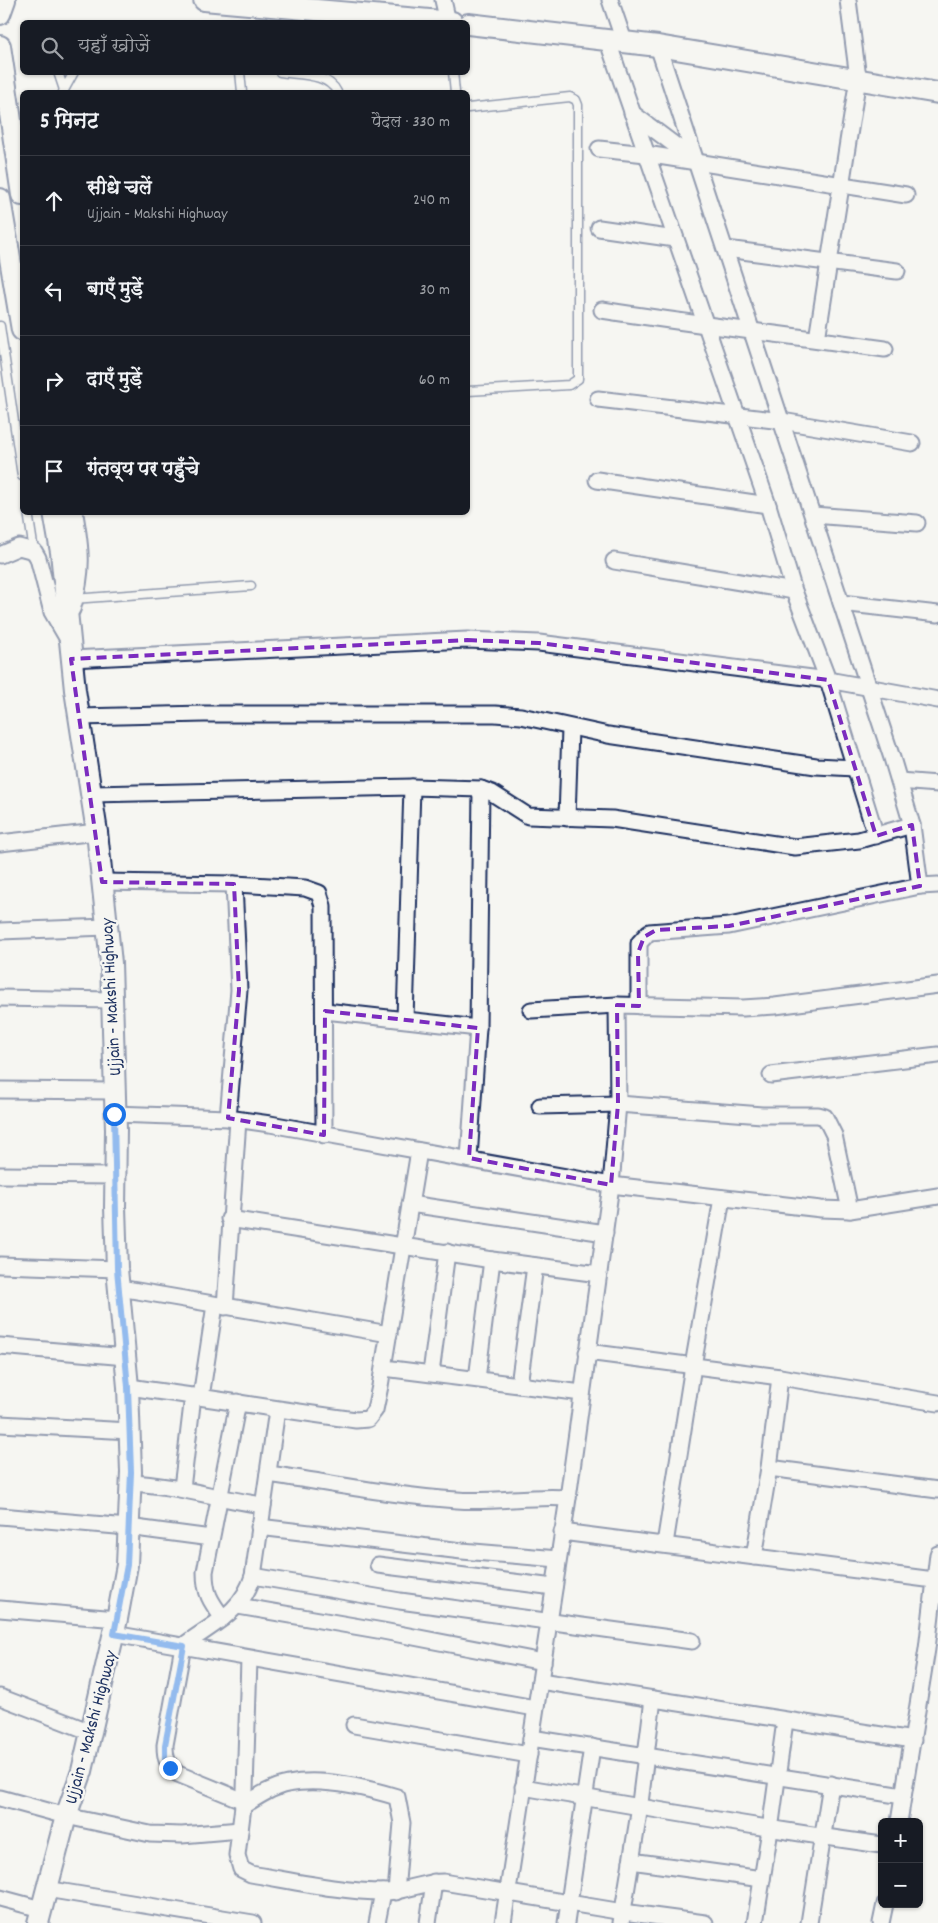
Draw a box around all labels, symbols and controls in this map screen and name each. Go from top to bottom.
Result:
search box [20,20,470,75]
icon: search [38,34,66,62]
text: यहाँ खोजें [78,34,150,61]
text: 5 मिनट [40,108,99,138]
text: पैदल · 330 m [372,111,450,134]
text: सीधे चलें [87,176,152,203]
icon: ahead [40,187,68,215]
text: 240 m [413,189,450,212]
text: Ujjain - Makshi Highway [87,203,228,226]
icon: left [40,277,68,305]
text: बाएँ मुड़ें [87,277,143,304]
text: 30 m [420,279,450,302]
icon: right [40,367,68,395]
text: दाएँ मुड़ें [87,367,142,394]
text: 60 m [419,369,450,392]
icon: arrive [40,457,68,485]
text: गंतव्य पर पहुँचे [87,457,199,484]
street label: Ujjain - Makshi Highway [96,917,129,1076]
route start [103,1103,126,1126]
street label: Ujjain - Makshi Highway [60,1647,125,1807]
route end [159,1757,182,1780]
map controls [878,1818,923,1908]
button: + [878,1818,923,1863]
button: − [878,1863,923,1908]

